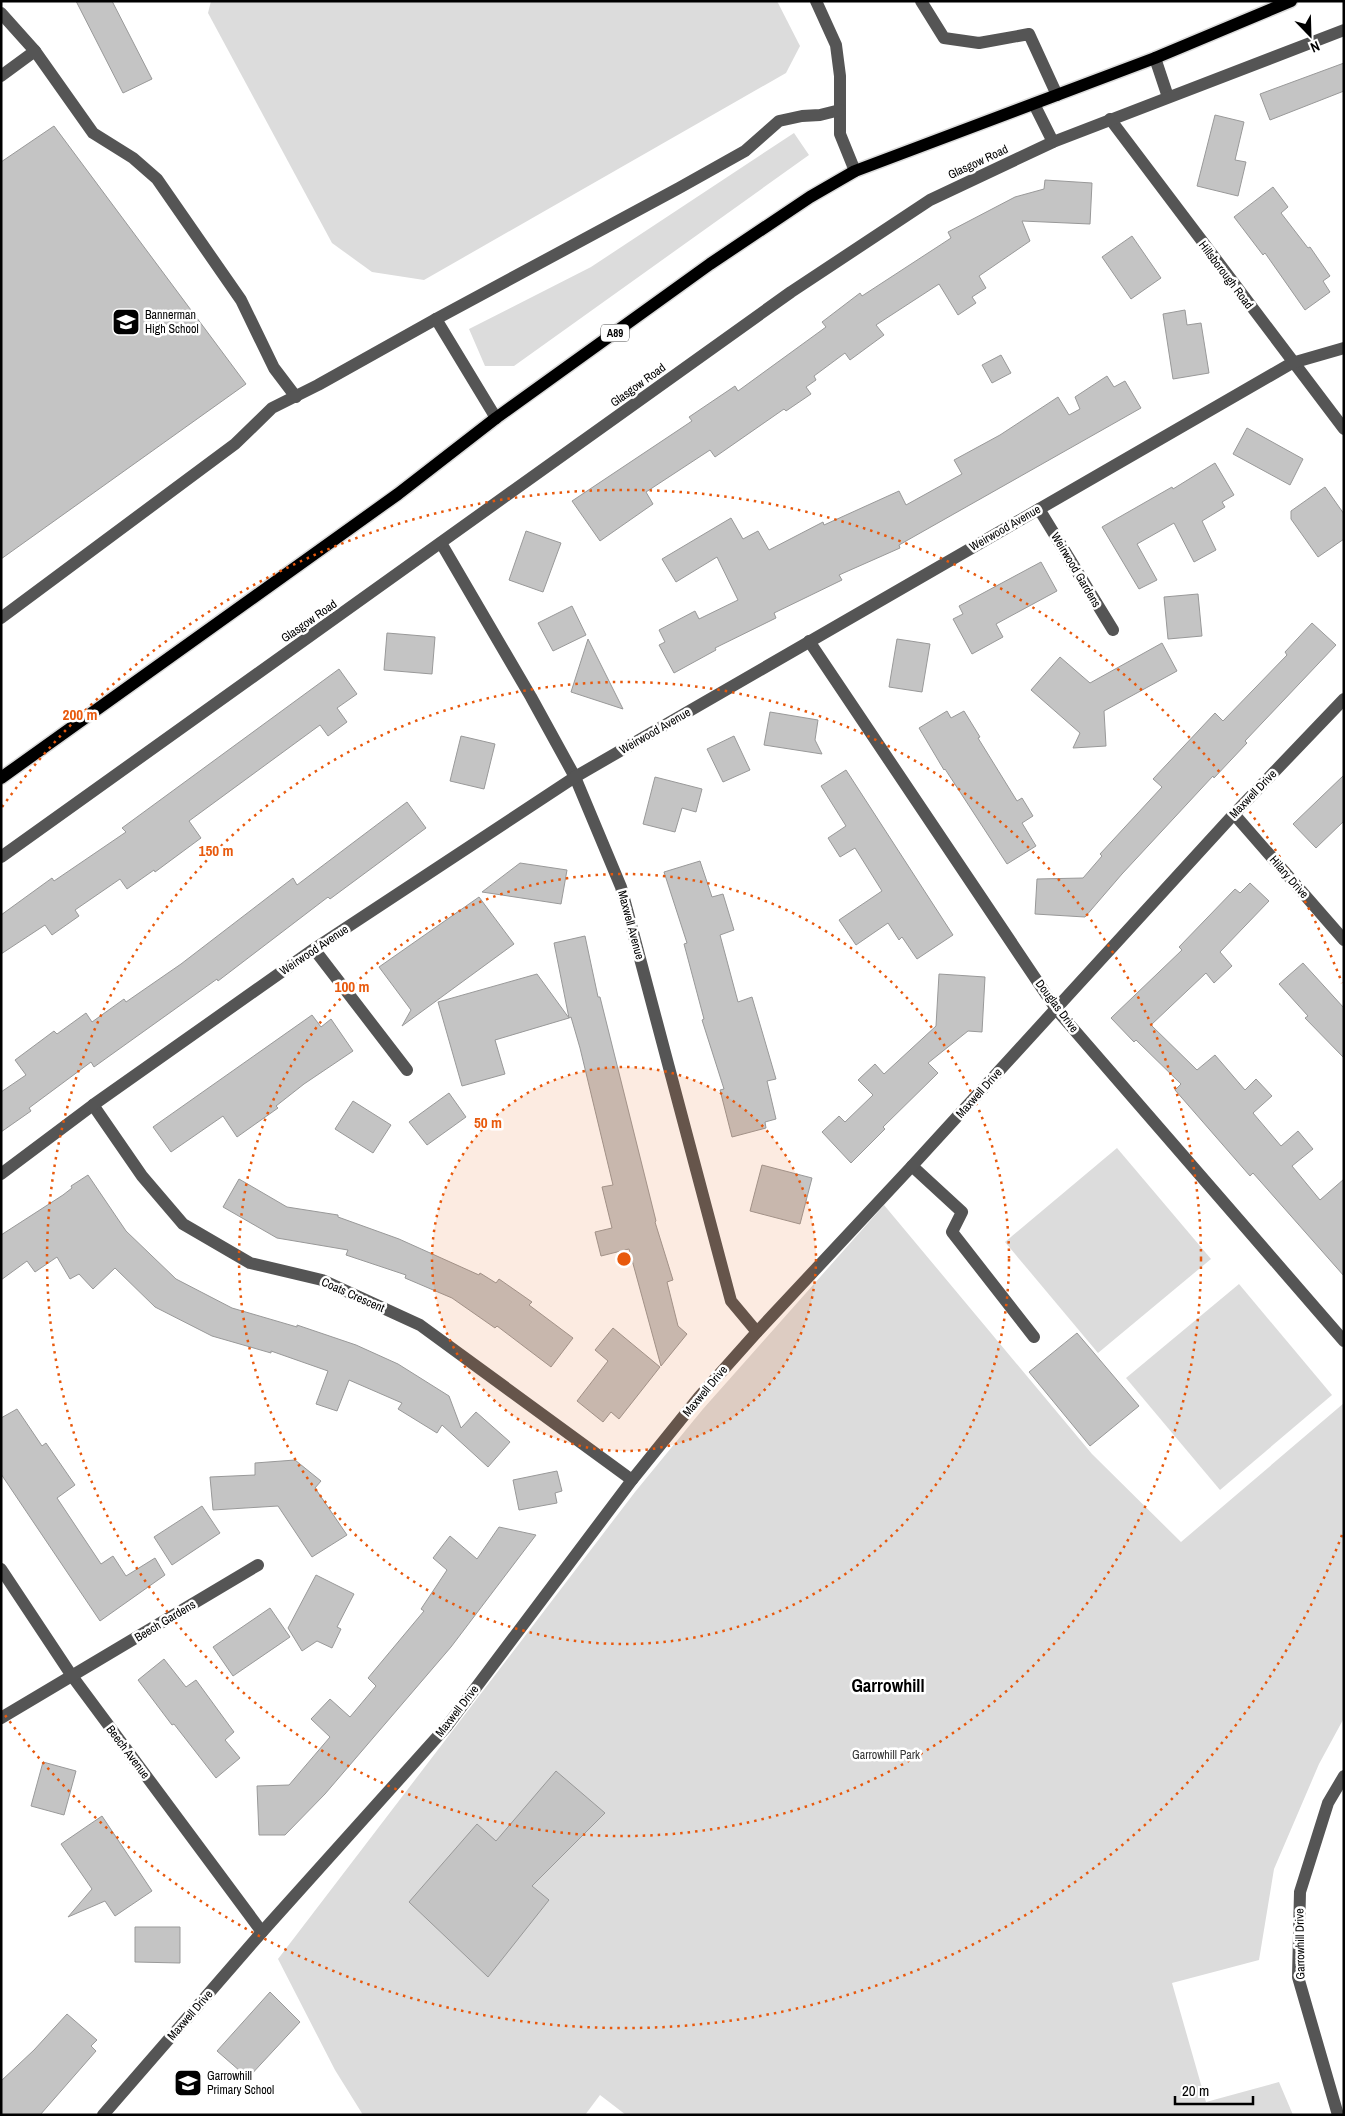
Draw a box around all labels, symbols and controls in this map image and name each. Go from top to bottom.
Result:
north arrow [1285,10,1335,60]
text: N [1308,37,1322,57]
street label: Glasgow Road [945,141,1011,183]
street label: Hillsborough Road [1195,238,1257,312]
school or university icon: Bannerman High School [111,307,141,337]
place label: Bannerman High School [145,307,199,337]
road number: A89 [601,324,629,342]
street label: Glasgow Road [607,360,669,410]
street label: Weirwood Avenue [967,501,1043,555]
street label: Weirwood Gardens [1047,530,1105,610]
street label: Glasgow Road [278,596,340,646]
text: 200 m [63,704,97,725]
street label: Weirwood Avenue [617,704,693,758]
street label: Maxwell Drive [1226,766,1280,822]
text: 150 m [199,840,233,861]
street label: Hilary Drive [1266,852,1312,902]
street label: Maxwell Avenue [614,889,648,961]
street label: Weirwood Avenue [277,921,351,979]
text: 100 m [335,976,369,997]
street label: Douglas Drive [1032,976,1082,1036]
street label: Maxwell Drive [952,1065,1006,1121]
text: 50 m [474,1112,502,1133]
centre of rings [615,1250,633,1268]
street label: Coats Crescent [319,1274,387,1316]
street label: Maxwell Drive [679,1362,731,1420]
street label: Beech Gardens [132,1596,198,1645]
district label: Garrowhill [851,1673,925,1698]
street label: Maxwell Drive [432,1682,482,1740]
street label: Beech Avenue [103,1722,153,1782]
park label: Garrowhill Park [852,1747,920,1763]
street label: Garrowhill Drive [1291,1908,1309,1980]
street label: Maxwell Drive [164,1986,216,2044]
school or university icon: Garrowhill Primary School [173,2068,203,2098]
place label: Garrowhill Primary School [207,2068,274,2098]
scale bar [1175,2074,1252,2106]
text: 20 m [1182,2080,1209,2101]

